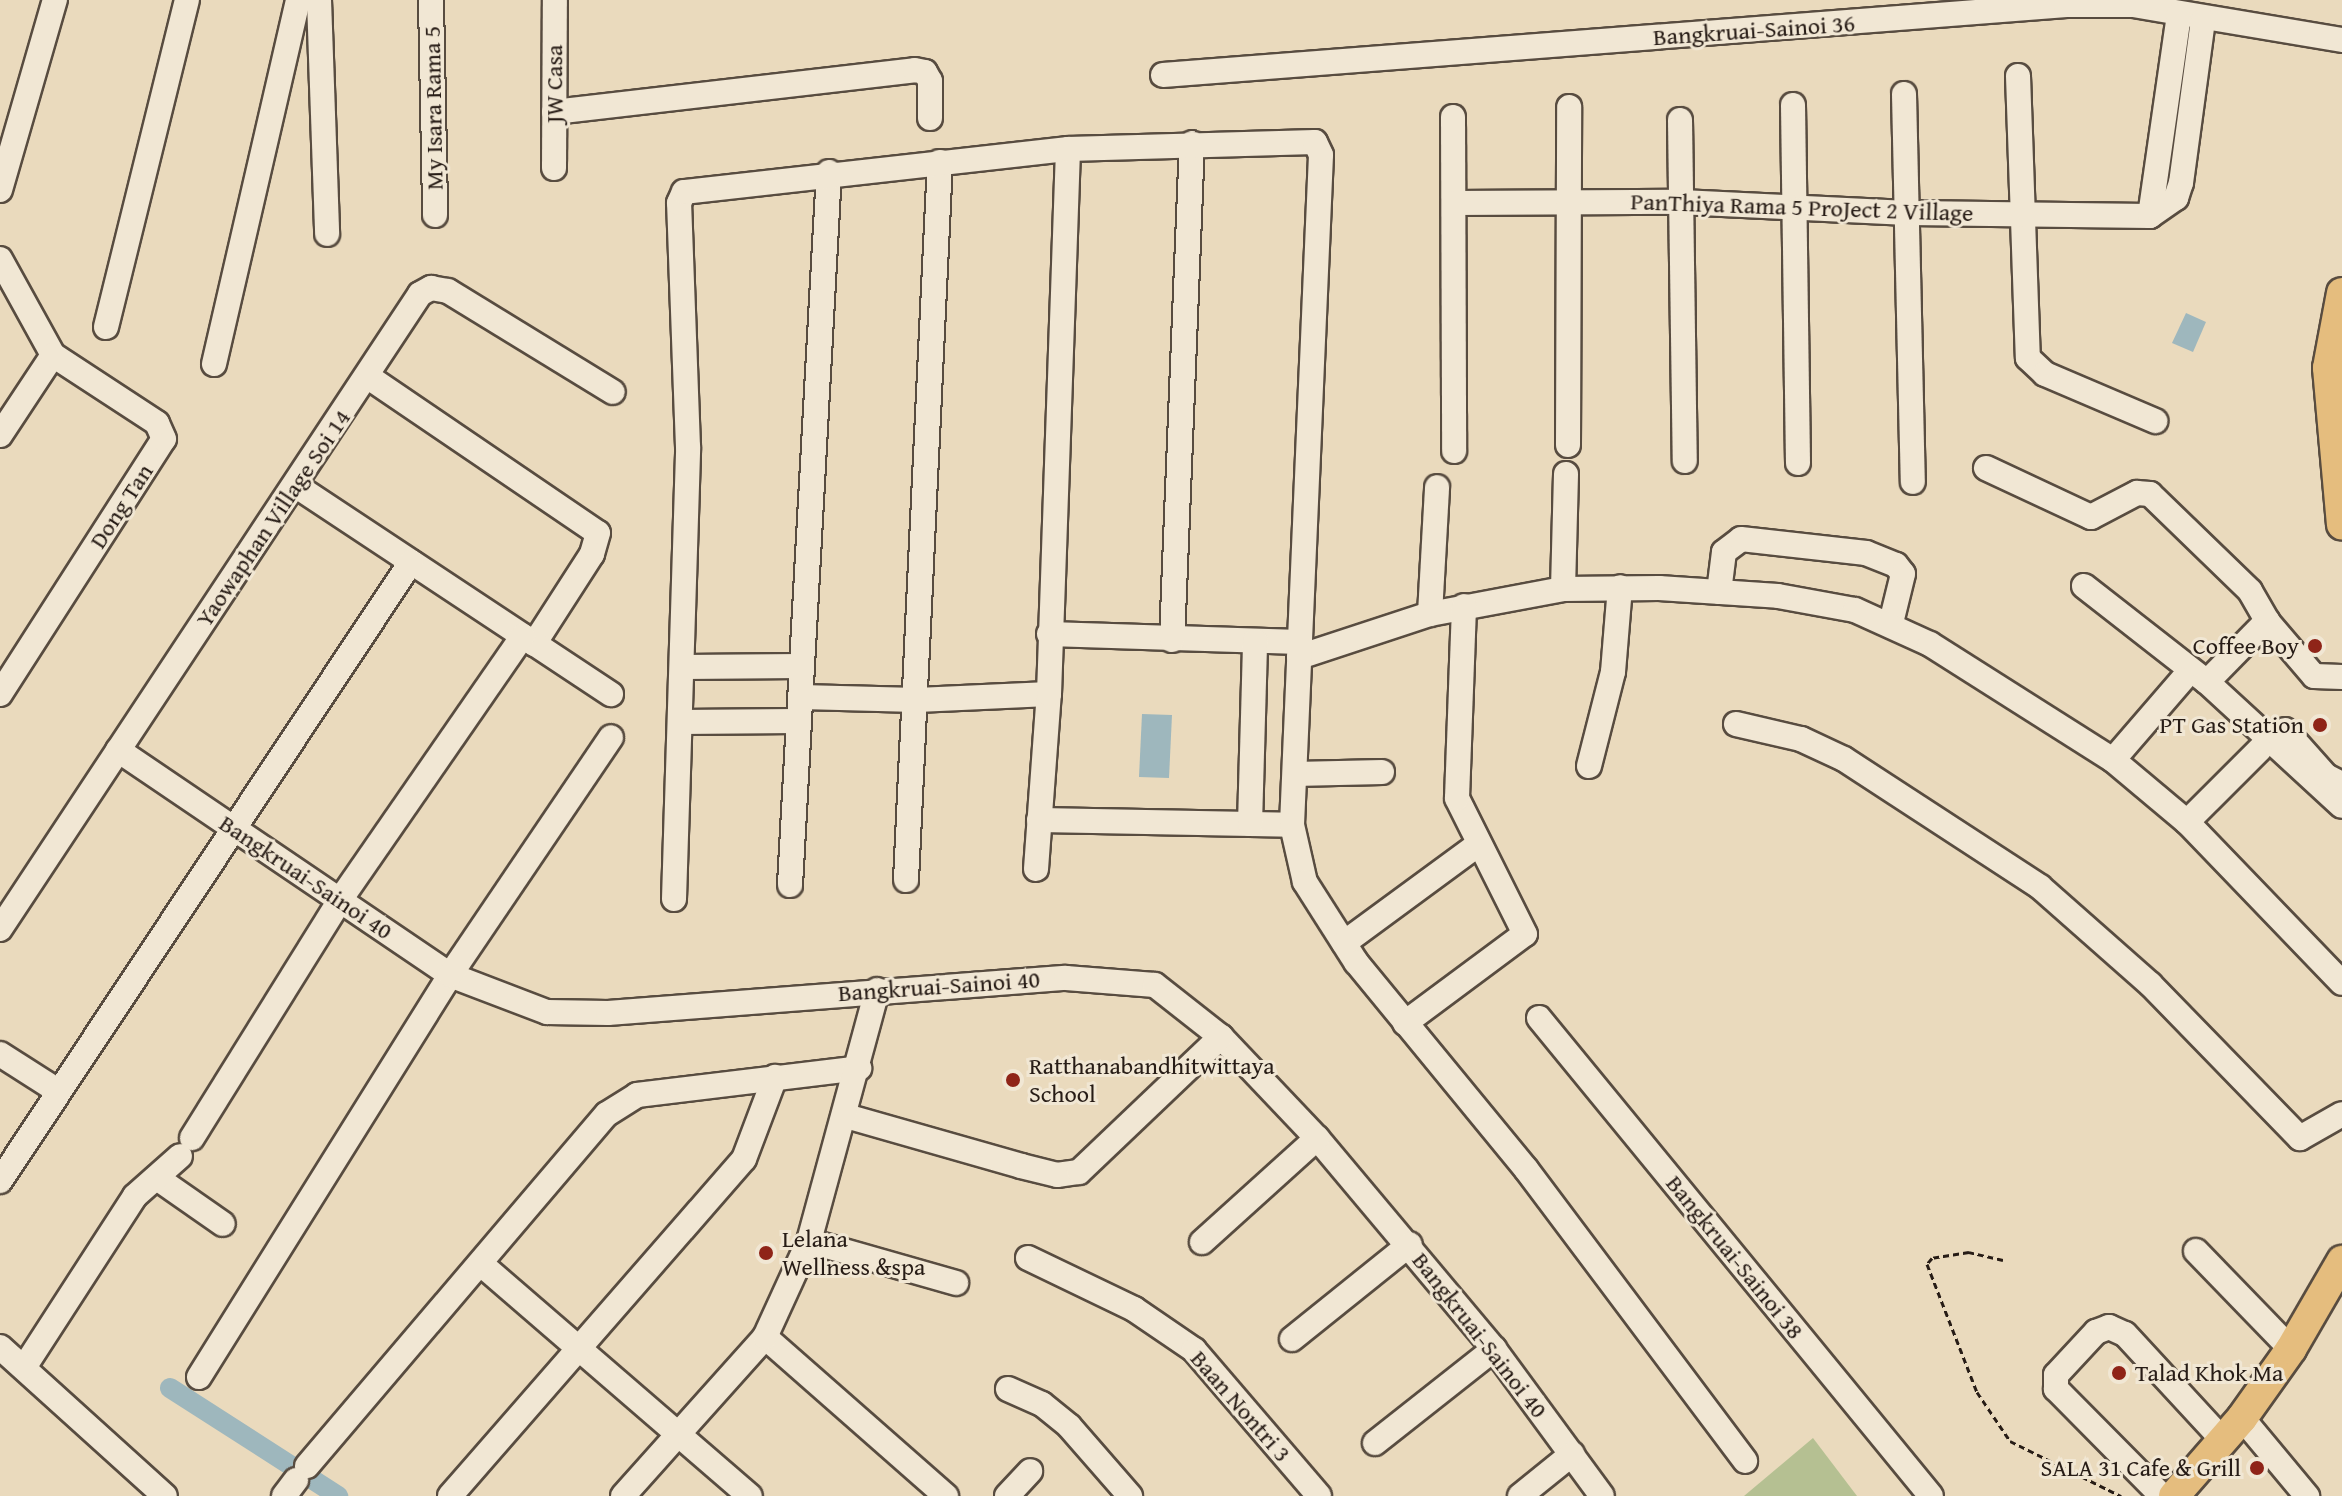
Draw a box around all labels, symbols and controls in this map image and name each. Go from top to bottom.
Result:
street label: Bangkruai-Sainoi 36 [1652,9,1856,51]
street label: My Isara Rama 5 [417,26,449,190]
street label: JW Casa [540,45,568,123]
street label: PanThiya Rama 5 ProJect 2 Village [1630,187,1974,227]
street label: Yaowaphan Village Soi 14 [190,404,356,632]
street label: Dong Tan [83,458,159,554]
place label: Coffee Boy [2193,632,2299,660]
marker: Coffee Boy [2306,637,2324,655]
place label: PT Gas Station [2160,711,2304,739]
marker: PT Gas Station [2311,716,2329,734]
street label: Bangkruai-Sainoi 40 [214,808,398,946]
street label: Bangkruai-Sainoi 40 [837,965,1041,1007]
place label: Ratthanabandhitwittaya School [1029,1052,1274,1108]
marker: Ratthanabandhitwittaya School [1004,1071,1022,1089]
street label: Bangkruai-Sainoi 38 [1660,1169,1810,1345]
place label: Lelana Wellness &spa [782,1225,925,1281]
marker: Lelana Wellness &spa [757,1244,775,1262]
street label: Bangkruai-Sainoi 40 [1406,1246,1554,1424]
street label: Baan Nontri 3 [1185,1344,1297,1468]
place label: Talad Khok Ma [2135,1359,2283,1387]
marker: Talad Khok Ma [2110,1364,2128,1382]
place label: SALA 31 Cafe & Grill [2040,1454,2241,1482]
marker: SALA 31 Cafe & Grill [2248,1459,2266,1477]

